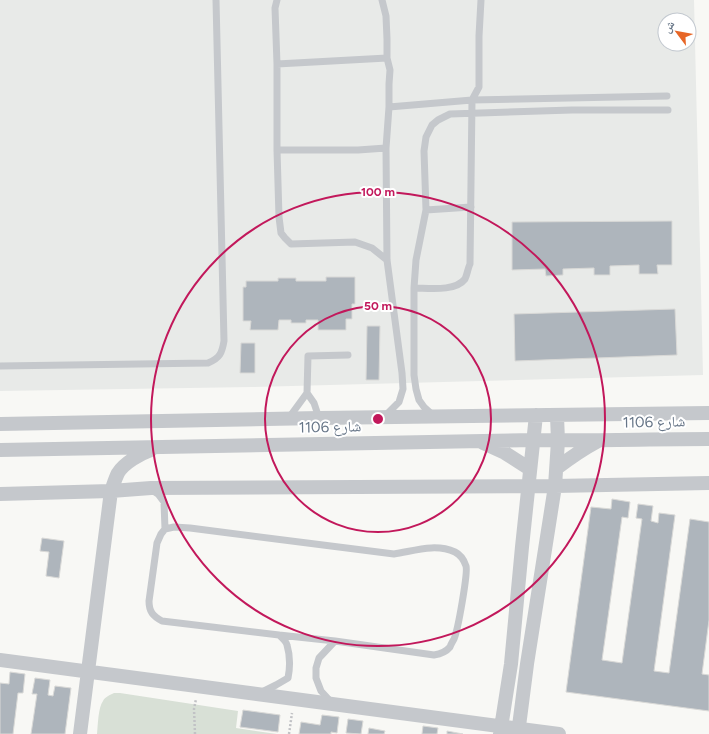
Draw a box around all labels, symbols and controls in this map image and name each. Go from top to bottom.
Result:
north arrow [657,12,697,52]
text: ش [660,18,679,36]
text: 100 m [361,185,395,199]
text: 50 m [364,299,392,313]
centre of rings [371,412,385,426]
street label: شارع 1106 [622,412,686,433]
street label: شارع 1106 [298,417,362,438]

